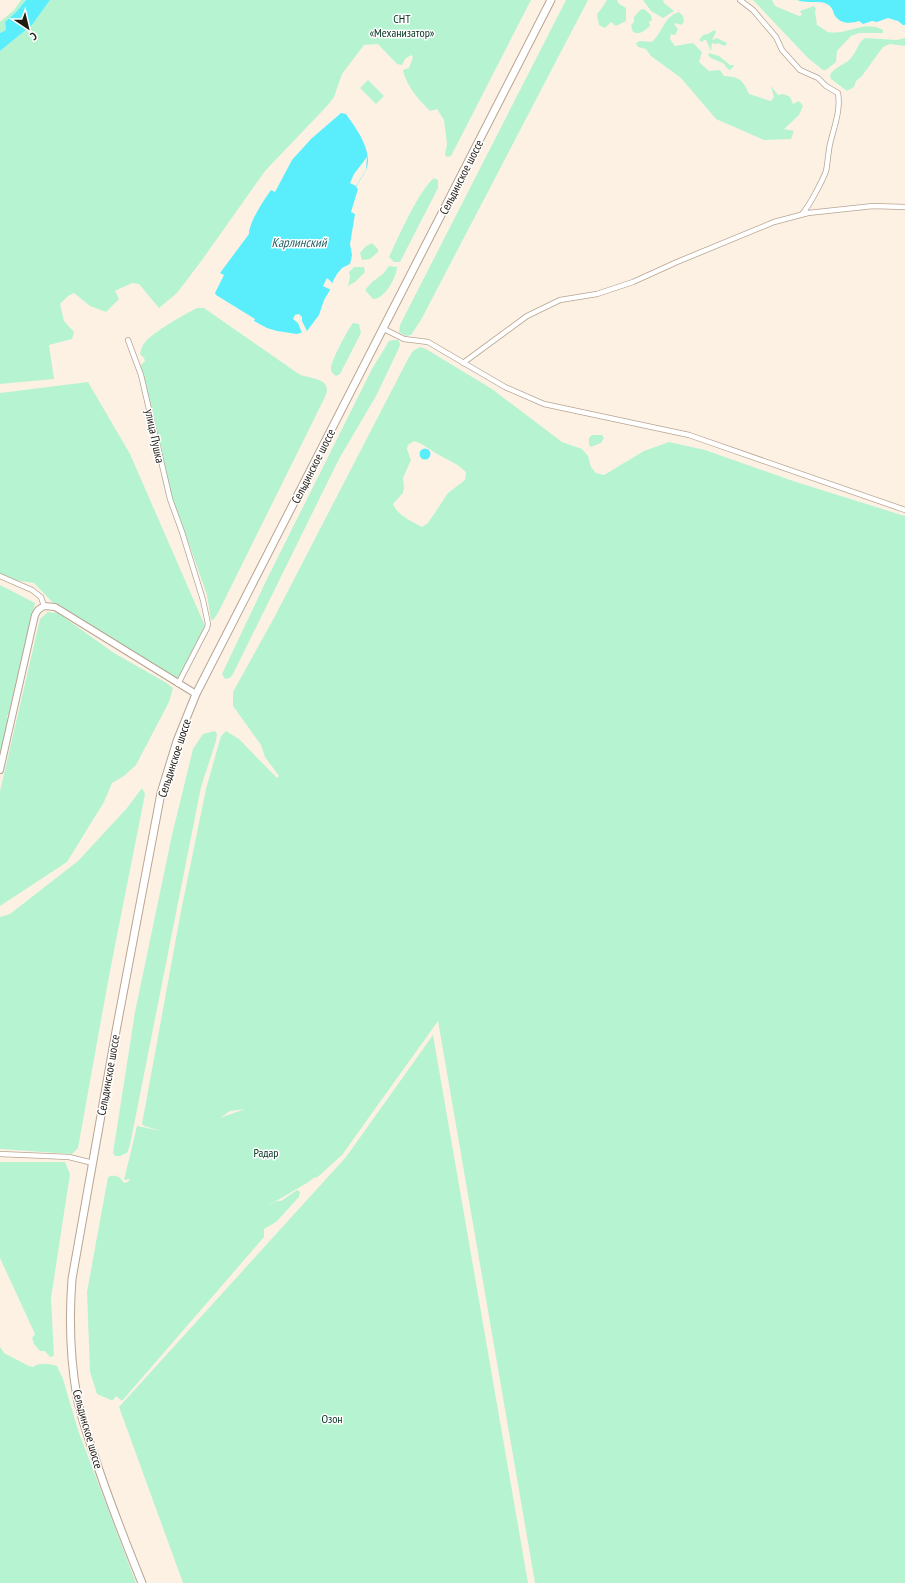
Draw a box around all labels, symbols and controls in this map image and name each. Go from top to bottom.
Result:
north arrow [8,8,48,48]
park label: СНТ «Механизатор» [369,11,435,40]
text: С [28,29,40,43]
street label: Сельдинское шоссе [436,137,486,217]
water label: Карлинский [272,234,328,251]
street label: улица Пушка [142,408,168,464]
street label: Сельдинское шоссе [288,426,338,506]
street label: Сельдинское шоссе [154,717,194,799]
street label: Сельдинское шоссе [94,1033,123,1117]
park label: Радар [253,1145,279,1160]
street label: Сельдинское шоссе [70,1388,107,1470]
park label: Озон [321,1411,343,1426]

